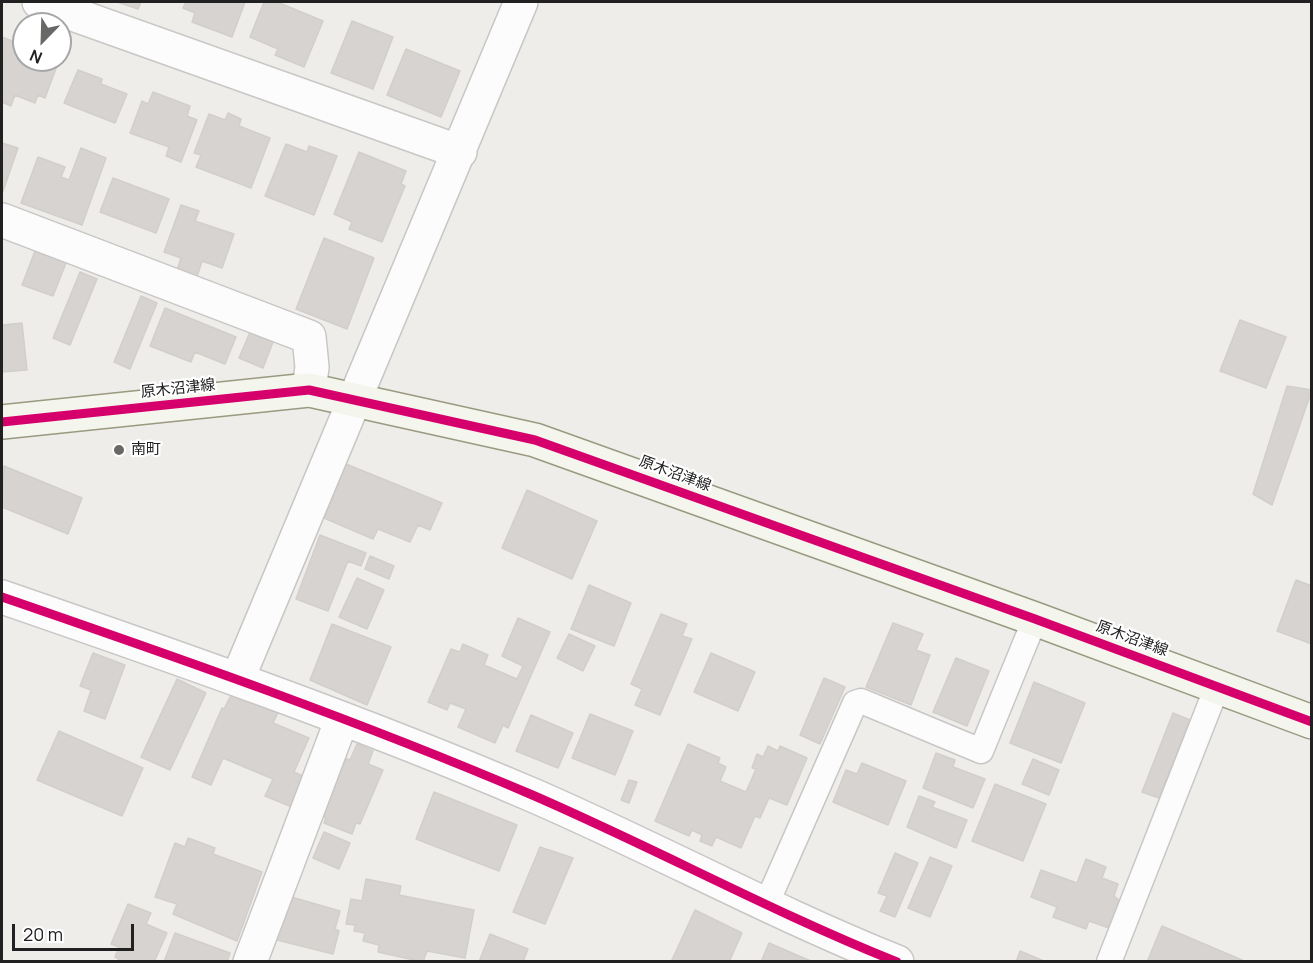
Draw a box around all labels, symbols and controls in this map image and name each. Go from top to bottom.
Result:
north arrow [12,12,72,72]
text: N [26,44,45,69]
street label: 原木沼津線 [140,376,216,402]
place label: 南町 [131,441,161,459]
marker: 南町 [112,443,126,457]
street label: 原木沼津線 [637,453,713,495]
street label: 原木沼津線 [1094,618,1170,660]
scale bar [15,912,136,950]
text: 20 m [23,922,63,946]

